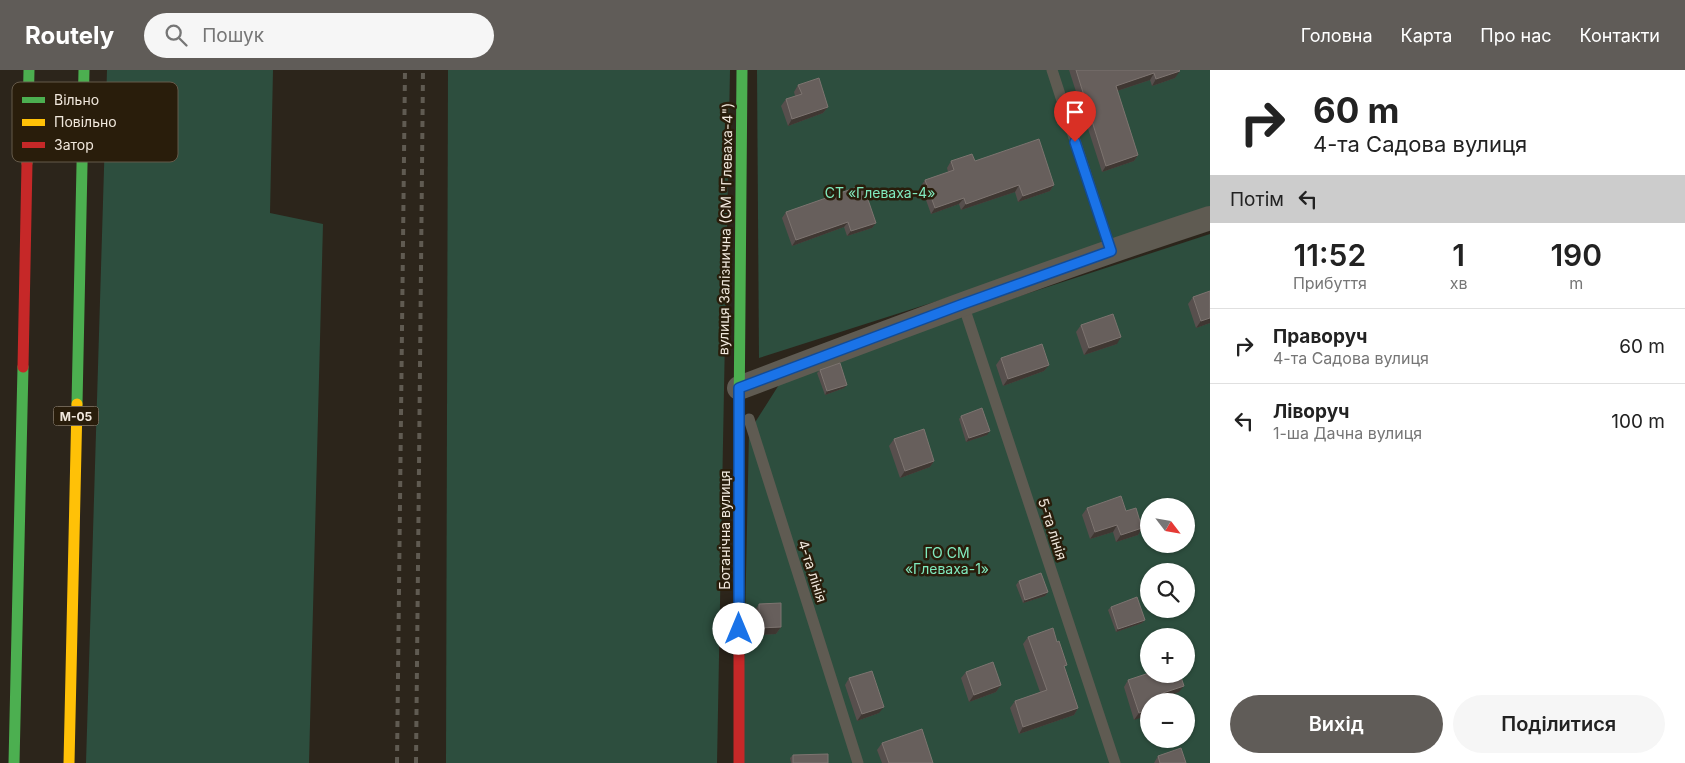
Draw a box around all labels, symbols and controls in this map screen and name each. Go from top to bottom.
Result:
search box [144,13,494,58]
text: Routely [25,21,114,50]
icon: search [162,21,190,49]
text: Пошук [202,24,264,47]
text: Головна [1301,25,1373,46]
text: Карта [1401,25,1452,46]
text: Про нас [1480,25,1552,46]
text: Контакти [1580,25,1660,46]
legend [12,82,178,162]
text: 60 m [1313,89,1400,131]
icon: right [1230,90,1295,155]
text: Вільно [54,91,99,108]
pin [1054,91,1096,142]
icon: arrive [1061,98,1089,126]
street label: вулиця Залізнична (СМ "Глеваха-4") [714,103,736,355]
text: Повільно [54,113,117,130]
text: 4-та Садова вулиця [1313,131,1527,157]
text: Затор [54,136,94,153]
park label: СТ «Глеваха-4» [825,184,935,201]
icon: left [1294,185,1322,213]
text: Потім [1230,188,1284,211]
text: 11:52 [1294,237,1366,273]
text: 1 [1452,237,1465,273]
text: 190 [1550,237,1602,273]
text: Прибуття [1293,273,1367,293]
text: хв [1450,273,1467,293]
text: m [1569,273,1583,293]
text: Праворуч [1273,325,1367,348]
icon: right [1230,332,1258,360]
text: 60 m [1619,335,1665,358]
text: 4-та Садова вулиця [1273,348,1429,368]
text: Ліворуч [1273,400,1349,423]
road number: М-05 [54,406,98,426]
icon: left [1230,407,1258,435]
text: 100 m [1611,410,1665,433]
text: 1-ша Дачна вулиця [1273,423,1422,443]
street label: Ботанічна вулиця [716,470,733,590]
street label: 5-та лінія [1035,496,1071,562]
north arrow [1140,498,1195,552]
map controls [1140,498,1195,748]
street label: 4-та лінія [795,538,831,604]
park label: ГО СМ «Глеваха-1» [905,544,989,577]
button: search [1140,563,1195,618]
position arrow [712,602,764,654]
button: + [1140,628,1195,683]
button: − [1140,693,1195,748]
button: Вихід [1230,695,1443,753]
button: Поділитися [1453,695,1665,753]

